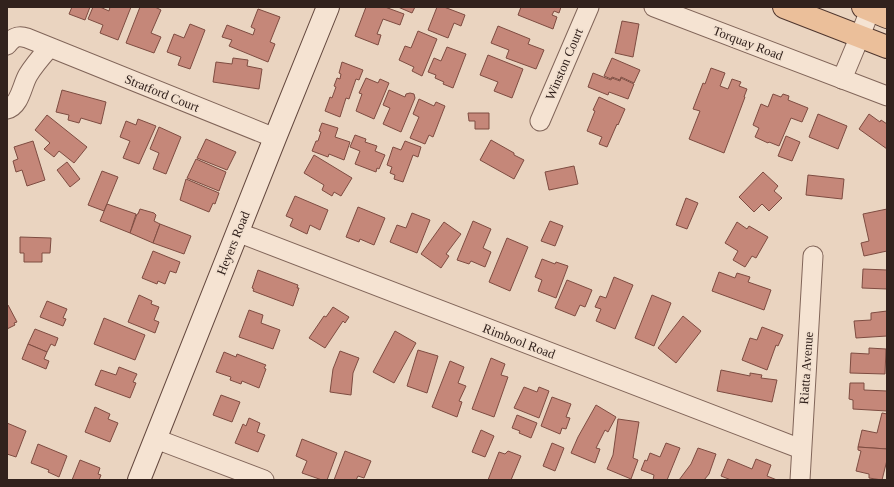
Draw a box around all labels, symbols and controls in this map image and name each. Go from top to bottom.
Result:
street label: Torquay Road [711,23,786,63]
street label: Winston Court [542,26,586,102]
street label: Stratford Court [123,71,202,115]
street label: Heyers Road [213,208,253,277]
street label: Rimbool Road [481,320,558,362]
street label: Riatta Avenue [796,331,816,405]

